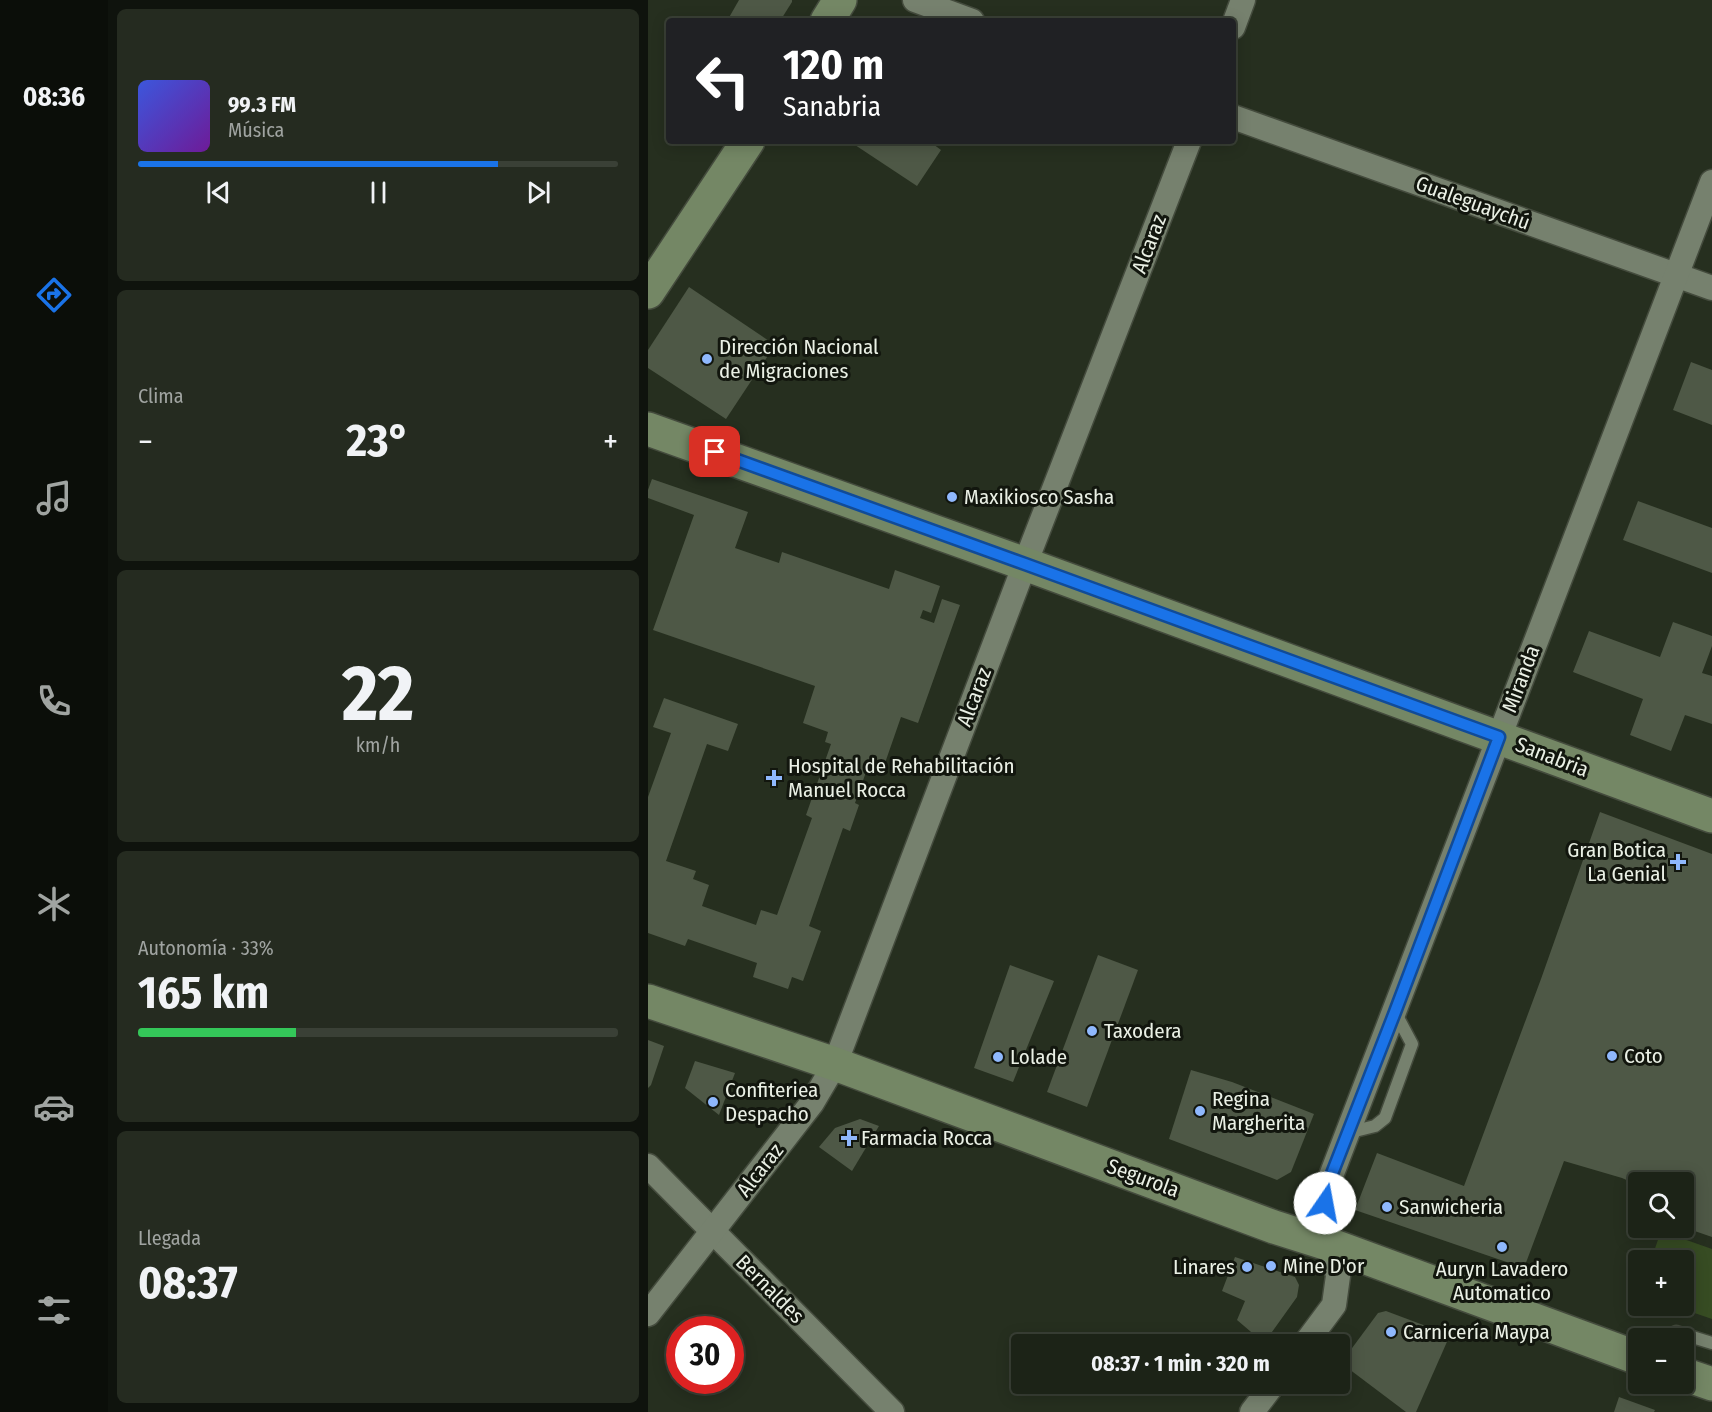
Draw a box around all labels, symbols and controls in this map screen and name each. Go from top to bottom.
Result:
text: 120 m [783,40,884,90]
icon: left [684,42,762,120]
text: 08:36 [23,81,85,113]
text: 99.3 FM [228,91,296,118]
text: Sanabria [783,91,881,123]
text: Música [228,118,284,142]
street label: Gualeguaychú [1412,170,1534,236]
icon: previous [202,176,235,209]
icon: pause [362,176,395,209]
icon: next [522,176,555,209]
street label: Alcaraz [1126,211,1172,277]
icon: directions [33,274,75,316]
place label: Dirección Nacional de Migraciones [719,334,879,384]
marker: Dirección Nacional de Migraciones [700,352,714,366]
text: Clima [138,384,183,408]
text: 23° [346,414,410,468]
text: − [138,422,153,462]
text: + [603,422,618,462]
pin [689,426,740,477]
icon: arrive [698,435,731,468]
icon: music [33,477,75,519]
place label: Maxikiosco Sasha [964,484,1114,510]
marker: Maxikiosco Sasha [945,490,959,504]
street label: Miranda [1496,642,1546,716]
text: 22 [342,647,414,741]
street label: Alcaraz [951,664,997,730]
icon: phone [33,680,75,722]
street label: Sanabria [1512,731,1592,783]
text: km/h [356,733,400,757]
place label: Hospital de Rehabilitación Manuel Rocca [788,753,1015,803]
marker: Hospital de Rehabilitación Manuel Rocca [765,769,783,787]
place label: Gran Botica La Genial [1567,837,1666,887]
marker: Gran Botica La Genial [1671,855,1685,869]
icon: climate [33,883,75,925]
text: Autonomía · 33% [138,936,274,960]
text: 165 km [138,966,269,1020]
place label: Taxodera [1104,1018,1182,1044]
marker: Taxodera [1085,1024,1099,1038]
place label: Coto [1624,1043,1663,1069]
place label: Lolade [1010,1044,1067,1070]
marker: Coto [1605,1049,1619,1063]
marker: Lolade [991,1050,1005,1064]
place label: Confiteriea Despacho [725,1077,818,1127]
icon: car [33,1086,75,1128]
place label: Regina Margherita [1212,1086,1305,1136]
marker: Confiteriea Despacho [706,1095,720,1109]
marker: Regina Margherita [1193,1104,1207,1118]
place label: Farmacia Rocca [861,1125,992,1151]
marker: Farmacia Rocca [842,1131,856,1145]
street label: Alcaraz [731,1138,789,1202]
street label: Segurola [1103,1153,1183,1203]
position arrow [1293,1171,1357,1235]
map controls [1628,1172,1694,1394]
button: search [1628,1172,1694,1238]
place label: Sanwicheria [1399,1194,1503,1220]
marker: Sanwicheria [1380,1200,1394,1214]
text: Llegada [138,1226,201,1250]
marker: Auryn Lavadero Automatico [1495,1240,1509,1254]
street label: Bernaldes [730,1249,810,1329]
button: + [1628,1250,1694,1316]
place label: Mine D'or [1283,1253,1365,1279]
place label: Linares [1173,1254,1235,1280]
text: 08:37 [138,1256,238,1310]
place label: Auryn Lavadero Automatico [1436,1256,1568,1306]
marker: Mine D'or [1264,1259,1278,1273]
marker: Linares [1240,1260,1254,1274]
icon: filters [33,1289,75,1331]
speed limit sign: 30 [666,1316,744,1394]
place label: Carnicería Maypa [1403,1319,1550,1345]
marker: Carnicería Maypa [1384,1325,1398,1339]
button: − [1628,1328,1694,1394]
text: 08:37 · 1 min · 320 m [1091,1350,1270,1377]

